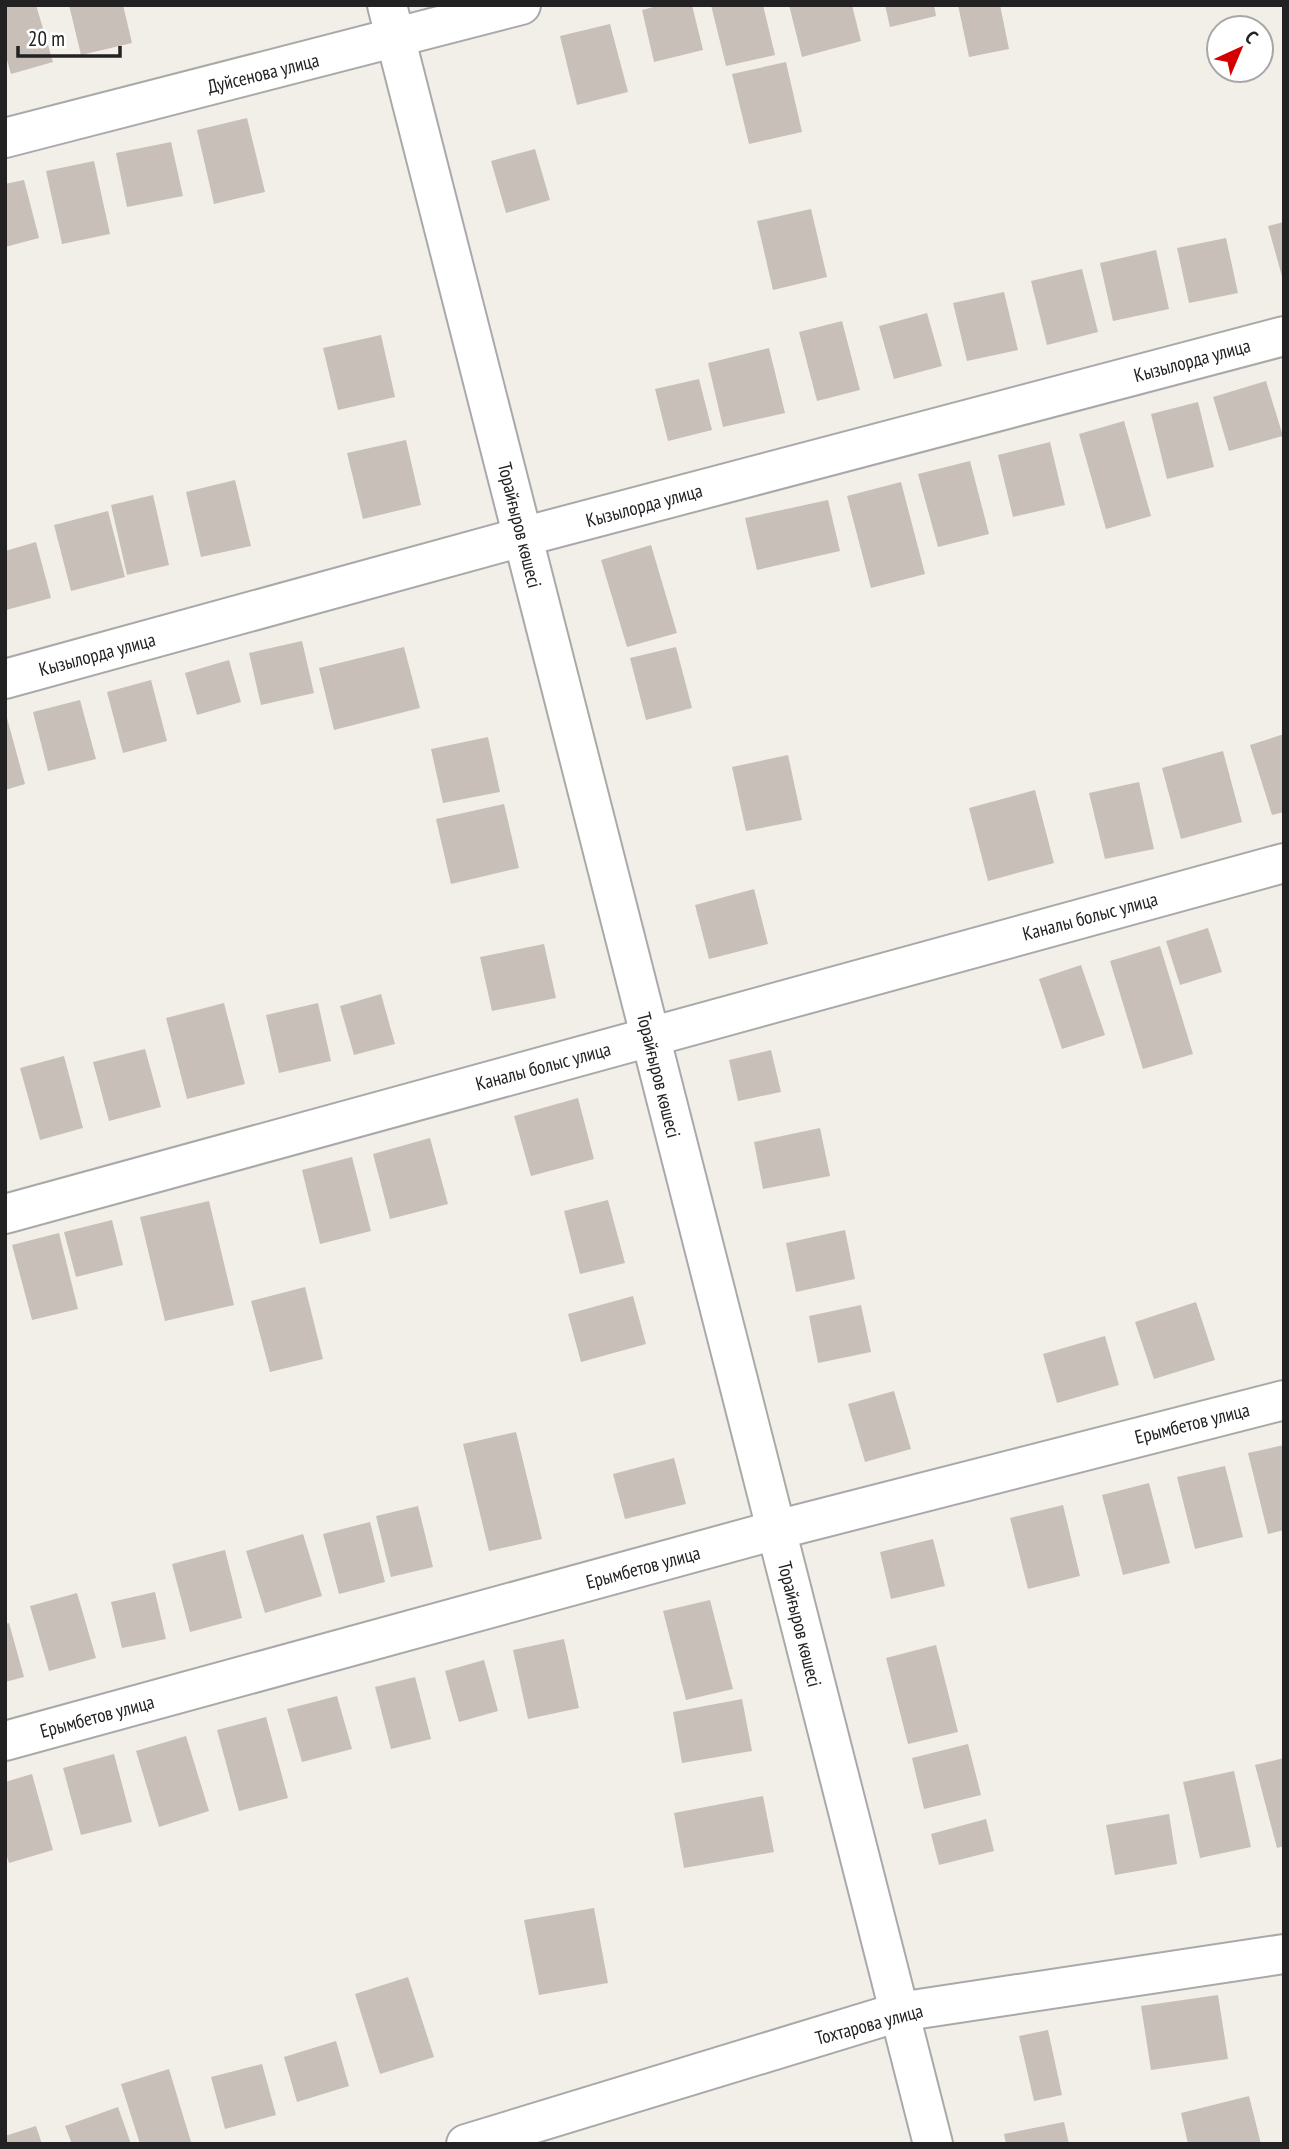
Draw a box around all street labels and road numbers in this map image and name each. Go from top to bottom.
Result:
street label: Дуйсенова улица [205,48,321,98]
street label: Кызылорда улица [1131,333,1253,387]
street label: Торайғыров көшесі [493,460,547,590]
street label: Кызылорда улица [583,478,705,532]
street label: Кызылорда улица [36,627,158,681]
street label: Каналы болыс улица [1020,886,1160,946]
street label: Торайғыров көшесі [632,1010,686,1140]
street label: Каналы болыс улица [473,1036,613,1096]
street label: Ерымбетов улица [1132,1397,1252,1449]
street label: Ерымбетов улица [583,1540,703,1594]
street label: Торайғыров көшесі [773,1559,827,1689]
street label: Ерымбетов улица [37,1689,157,1743]
street label: Тохтарова улица [812,1998,926,2050]

